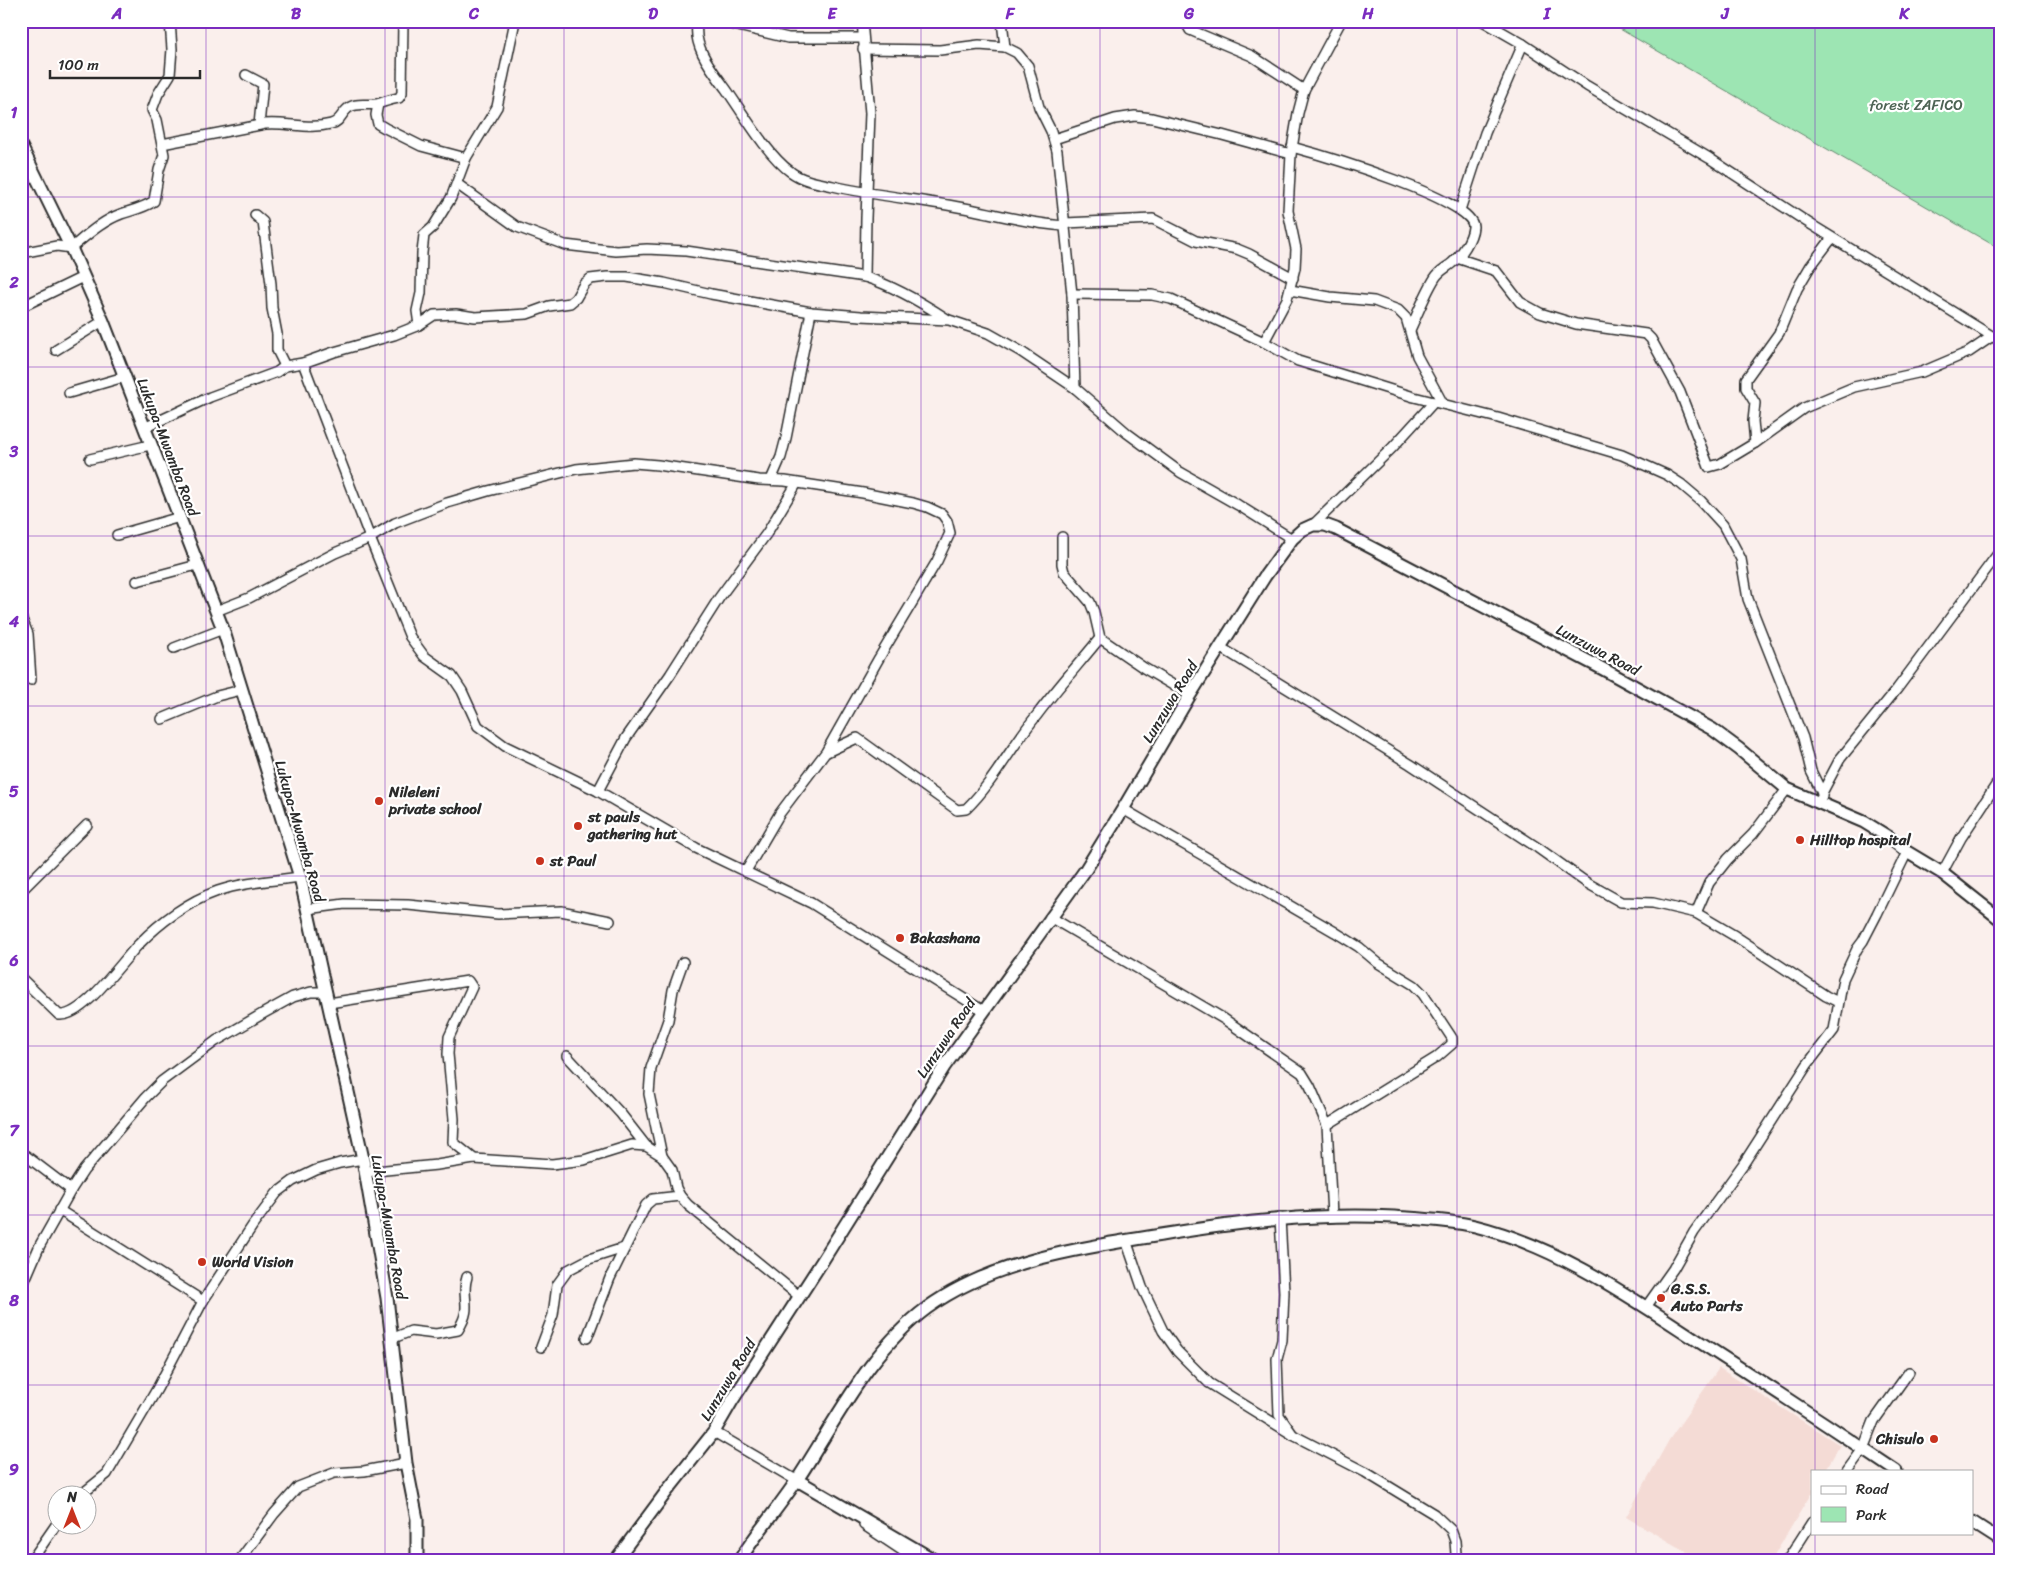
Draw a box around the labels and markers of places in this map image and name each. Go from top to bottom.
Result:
place label: Nileleni private school [388,779,482,822]
marker: Nileleni private school [373,795,385,807]
place label: st pauls gathering hut [586,804,678,847]
marker: st pauls gathering hut [572,820,584,832]
place label: Hilltop hospital [1809,827,1911,853]
marker: Hilltop hospital [1794,834,1806,846]
place label: st Paul [549,848,597,874]
marker: st Paul [534,855,546,867]
place label: Bakashana [910,925,981,951]
marker: Bakashana [894,932,906,944]
place label: World Vision [212,1249,294,1275]
marker: World Vision [196,1256,208,1268]
place label: G.S.S. Auto Parts [1670,1276,1744,1319]
marker: G.S.S. Auto Parts [1655,1292,1667,1304]
place label: Chisulo [1875,1426,1925,1452]
marker: Chisulo [1928,1433,1940,1445]

